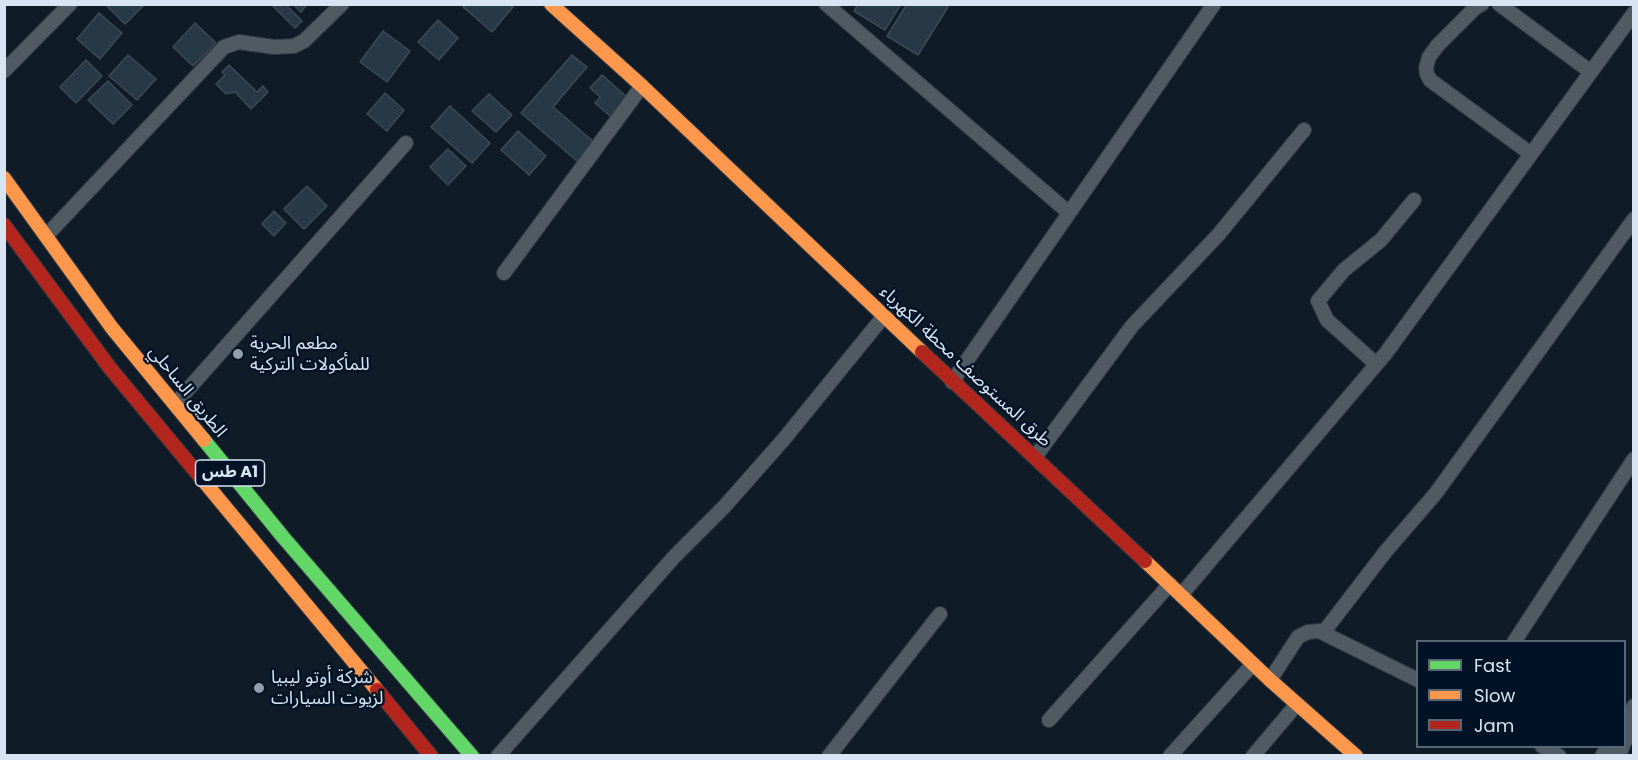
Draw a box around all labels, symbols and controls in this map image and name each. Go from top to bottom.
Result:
street label: طرق المستوصف محطة الكهرباء [875,282,1055,452]
place label: مطعم الحرية للمأكولات التركية [250,333,370,376]
street label: الطريق الساحلي [143,342,231,442]
marker: مطعم الحرية للمأكولات التركية [231,347,245,361]
road number: طس A1 [196,460,264,486]
legend [1416,640,1626,748]
text: Fast [1474,653,1511,678]
place label: شركة أوتو ليبيا لزيوت السيارات [271,667,383,710]
marker: شركة أوتو ليبيا لزيوت السيارات [252,681,266,695]
text: Slow [1474,683,1515,708]
text: Jam [1474,713,1514,738]

